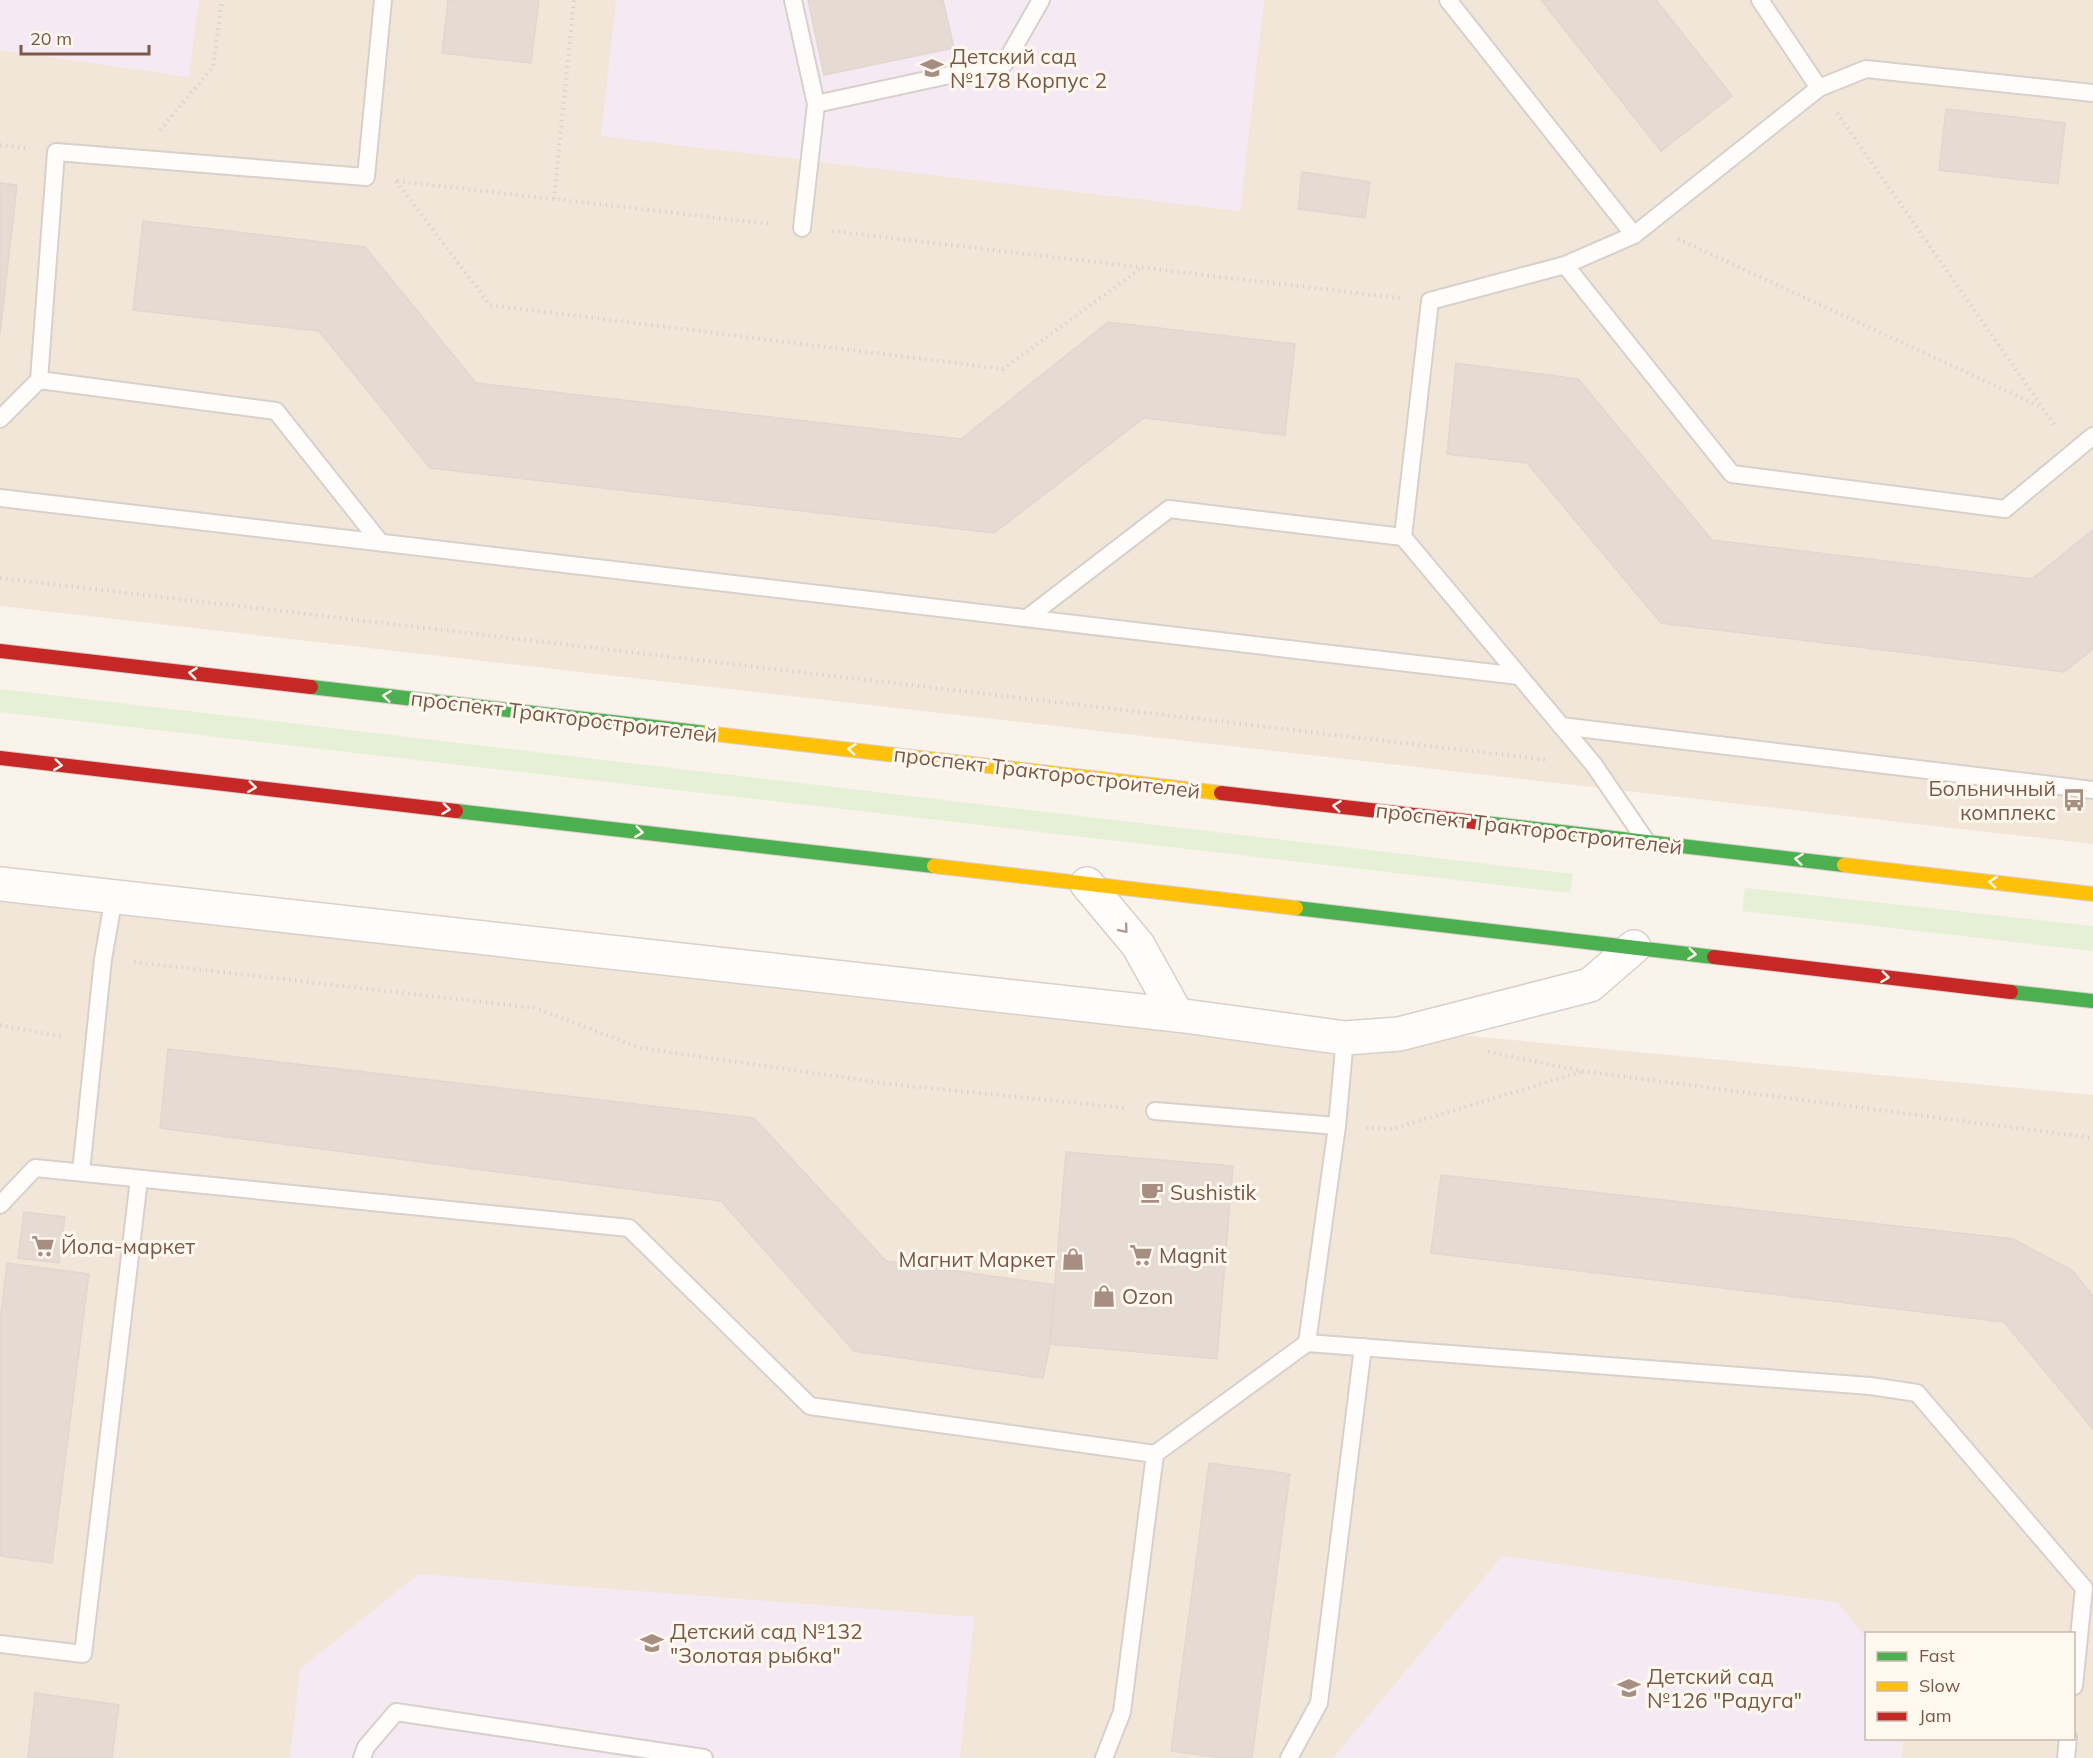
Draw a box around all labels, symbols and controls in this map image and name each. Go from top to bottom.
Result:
scale bar [21,18,148,56]
text: 20 m [30,27,72,50]
place label: Детский сад №178 Корпус 2 [950,43,1107,93]
school or university icon: Детский сад №178 Корпус 2 [919,55,945,81]
one-way arrow [188,668,198,680]
street label: проспект Тракторостроителей [409,684,719,748]
one-way arrow [382,690,391,702]
street label: проспект Тракторостроителей [892,740,1202,804]
one-way arrow [847,744,856,756]
one-way arrow [54,758,63,770]
place label: Больничный комплекс [1928,775,2056,825]
one-way arrow [247,780,256,793]
bus stop icon: Больничный комплекс [2061,787,2087,813]
street label: проспект Тракторостроителей [1374,796,1684,860]
one-way arrow [1333,800,1342,812]
one-way arrow [441,803,450,815]
one-way arrow [635,825,644,838]
one-way arrow [1795,854,1804,866]
one-way arrow [1989,876,1998,889]
one-way arrow [1117,922,1128,933]
one-way arrow [1687,947,1696,960]
one-way arrow [1881,970,1890,983]
cafe icon: Sushistik [1139,1179,1165,1205]
place label: Sushistik [1170,1179,1257,1205]
supermarket icon: Йола-маркет [30,1233,56,1259]
place label: Йола-маркет [61,1233,195,1259]
supermarket icon: Magnit [1128,1242,1154,1268]
place label: Magnit [1159,1242,1227,1268]
place label: Магнит Маркет [899,1246,1055,1272]
shop icon: Магнит Маркет [1060,1246,1086,1272]
shop icon: Ozon [1091,1283,1117,1309]
place label: Ozon [1122,1283,1173,1309]
place label: Детский сад №132 "Золотая рыбка" [670,1618,863,1668]
school or university icon: Детский сад №132 "Золотая рыбка" [639,1630,665,1656]
legend [1865,1632,2075,1740]
text: Fast [1919,1644,1955,1667]
place label: Детский сад №126 "Радуга" [1647,1663,1802,1713]
text: Slow [1919,1674,1961,1697]
school or university icon: Детский сад №126 "Радуга" [1616,1675,1642,1701]
text: Jam [1919,1704,1952,1727]

